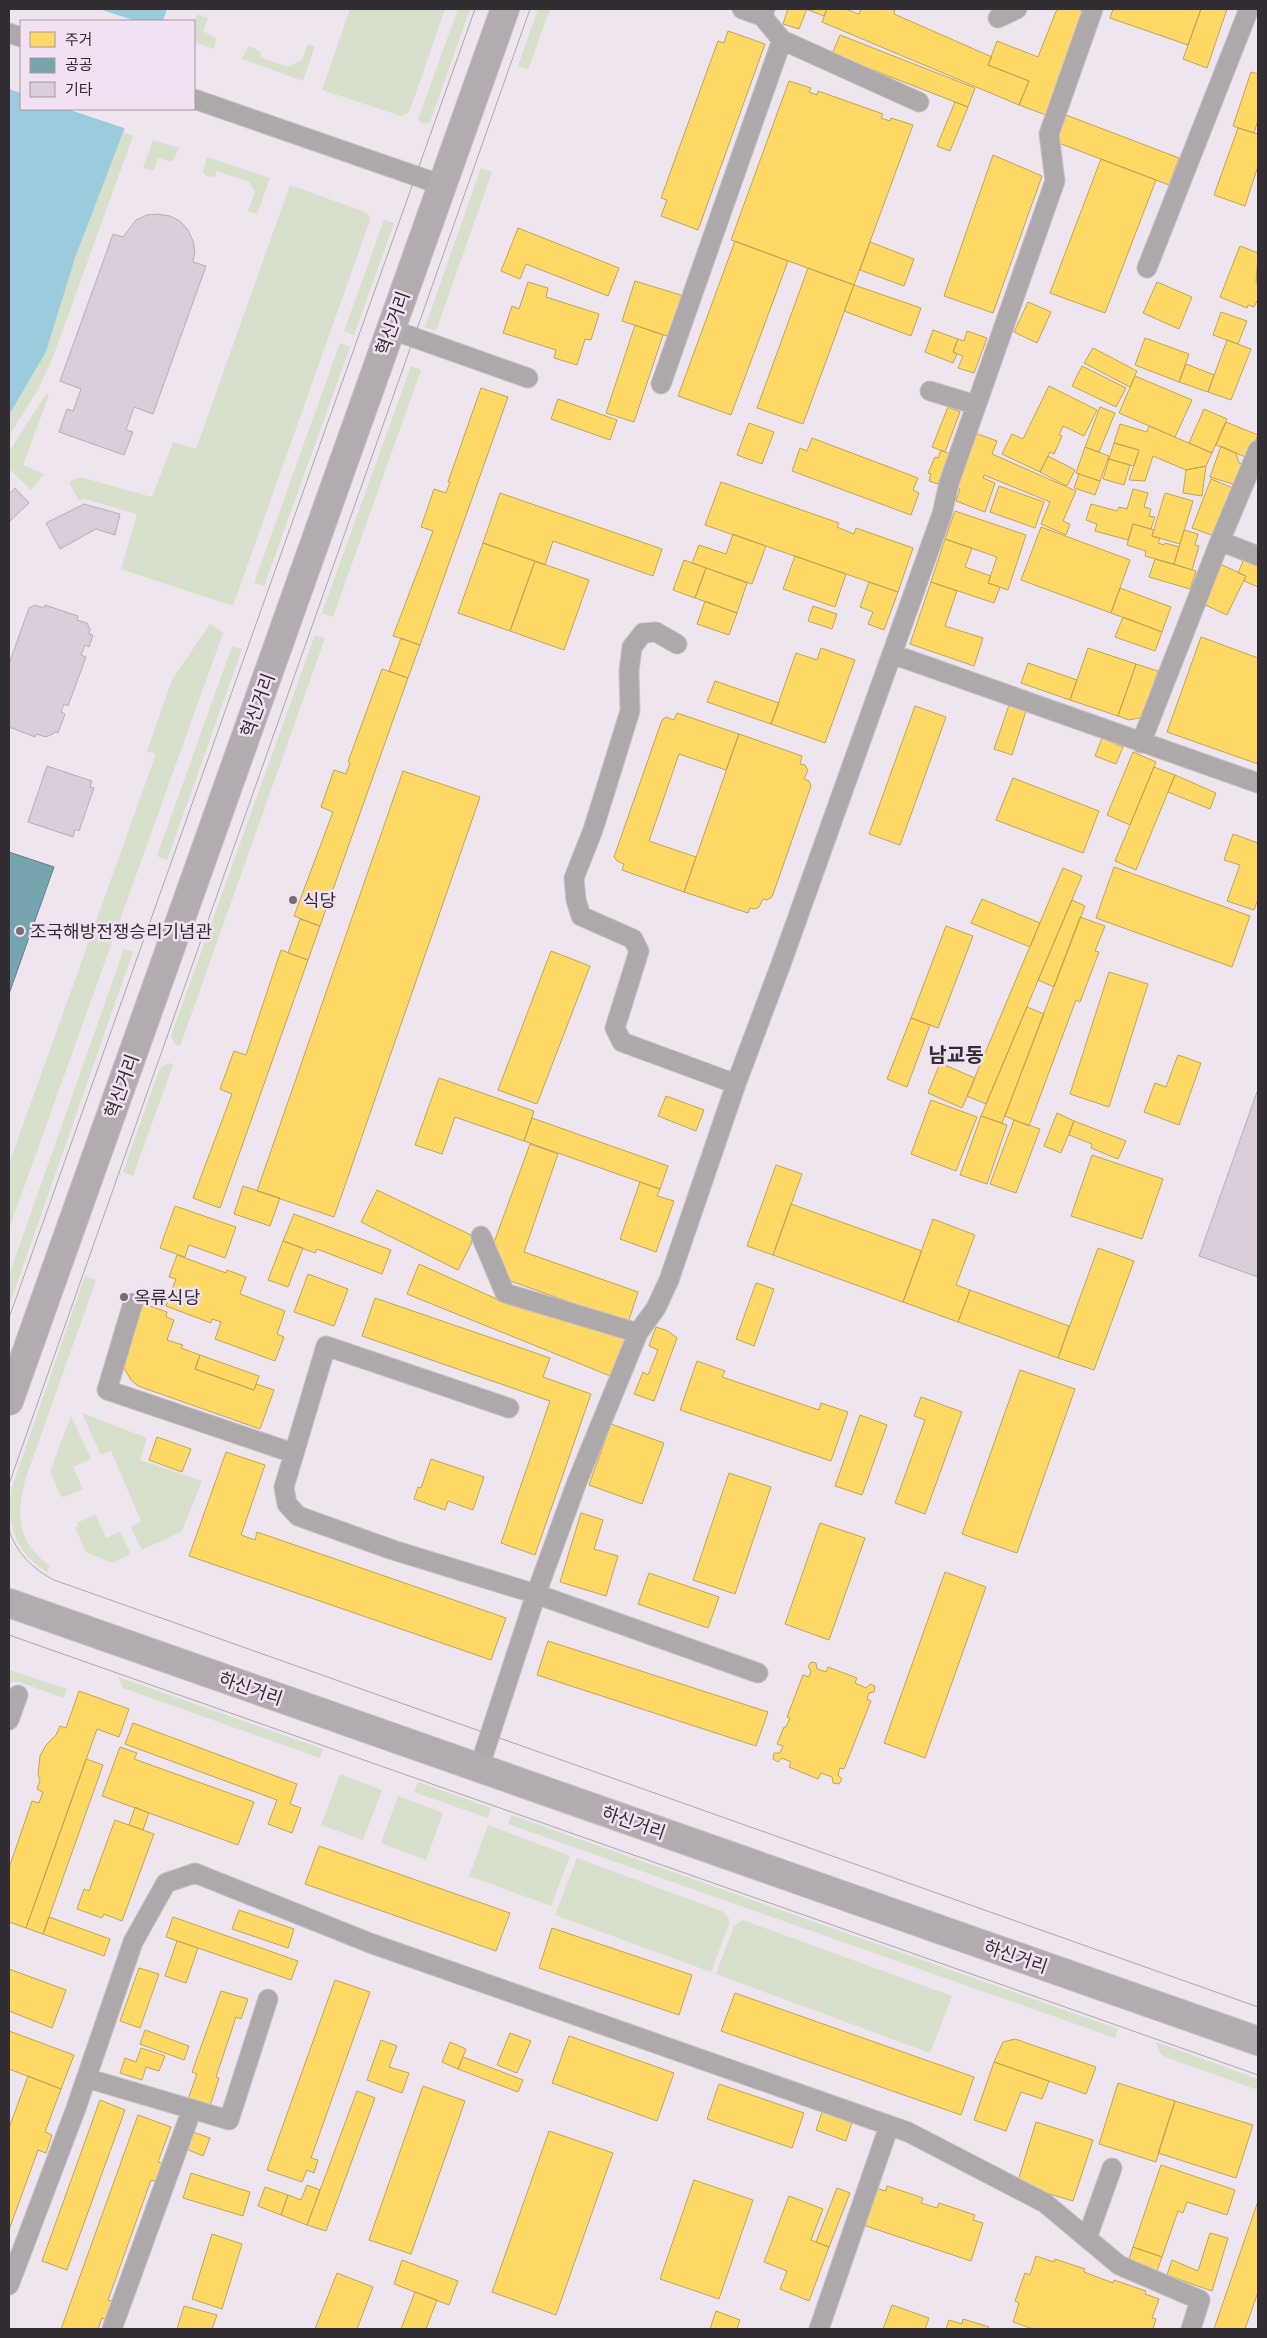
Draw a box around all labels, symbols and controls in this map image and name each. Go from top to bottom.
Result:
legend [20,20,195,110]
text: 주거 [65,30,93,48]
text: 공공 [65,55,93,73]
text: 기타 [65,80,93,98]
street label: 혁신거리 [370,288,414,358]
street label: 혁신거리 [235,670,279,740]
place label: 식당 [303,889,336,911]
marker: 식당 [287,894,299,906]
place label: 조국해방전쟁승리기념관 [30,920,213,942]
marker: 조국해방전쟁승리기념관 [14,925,26,937]
district label: 남교동 [928,1042,984,1066]
street label: 혁신거리 [99,1051,143,1121]
place label: 옥류식당 [134,1286,200,1308]
marker: 옥류식당 [118,1291,130,1303]
street label: 하신거리 [216,1667,286,1709]
street label: 하신거리 [599,1801,669,1843]
street label: 하신거리 [981,1935,1051,1977]

